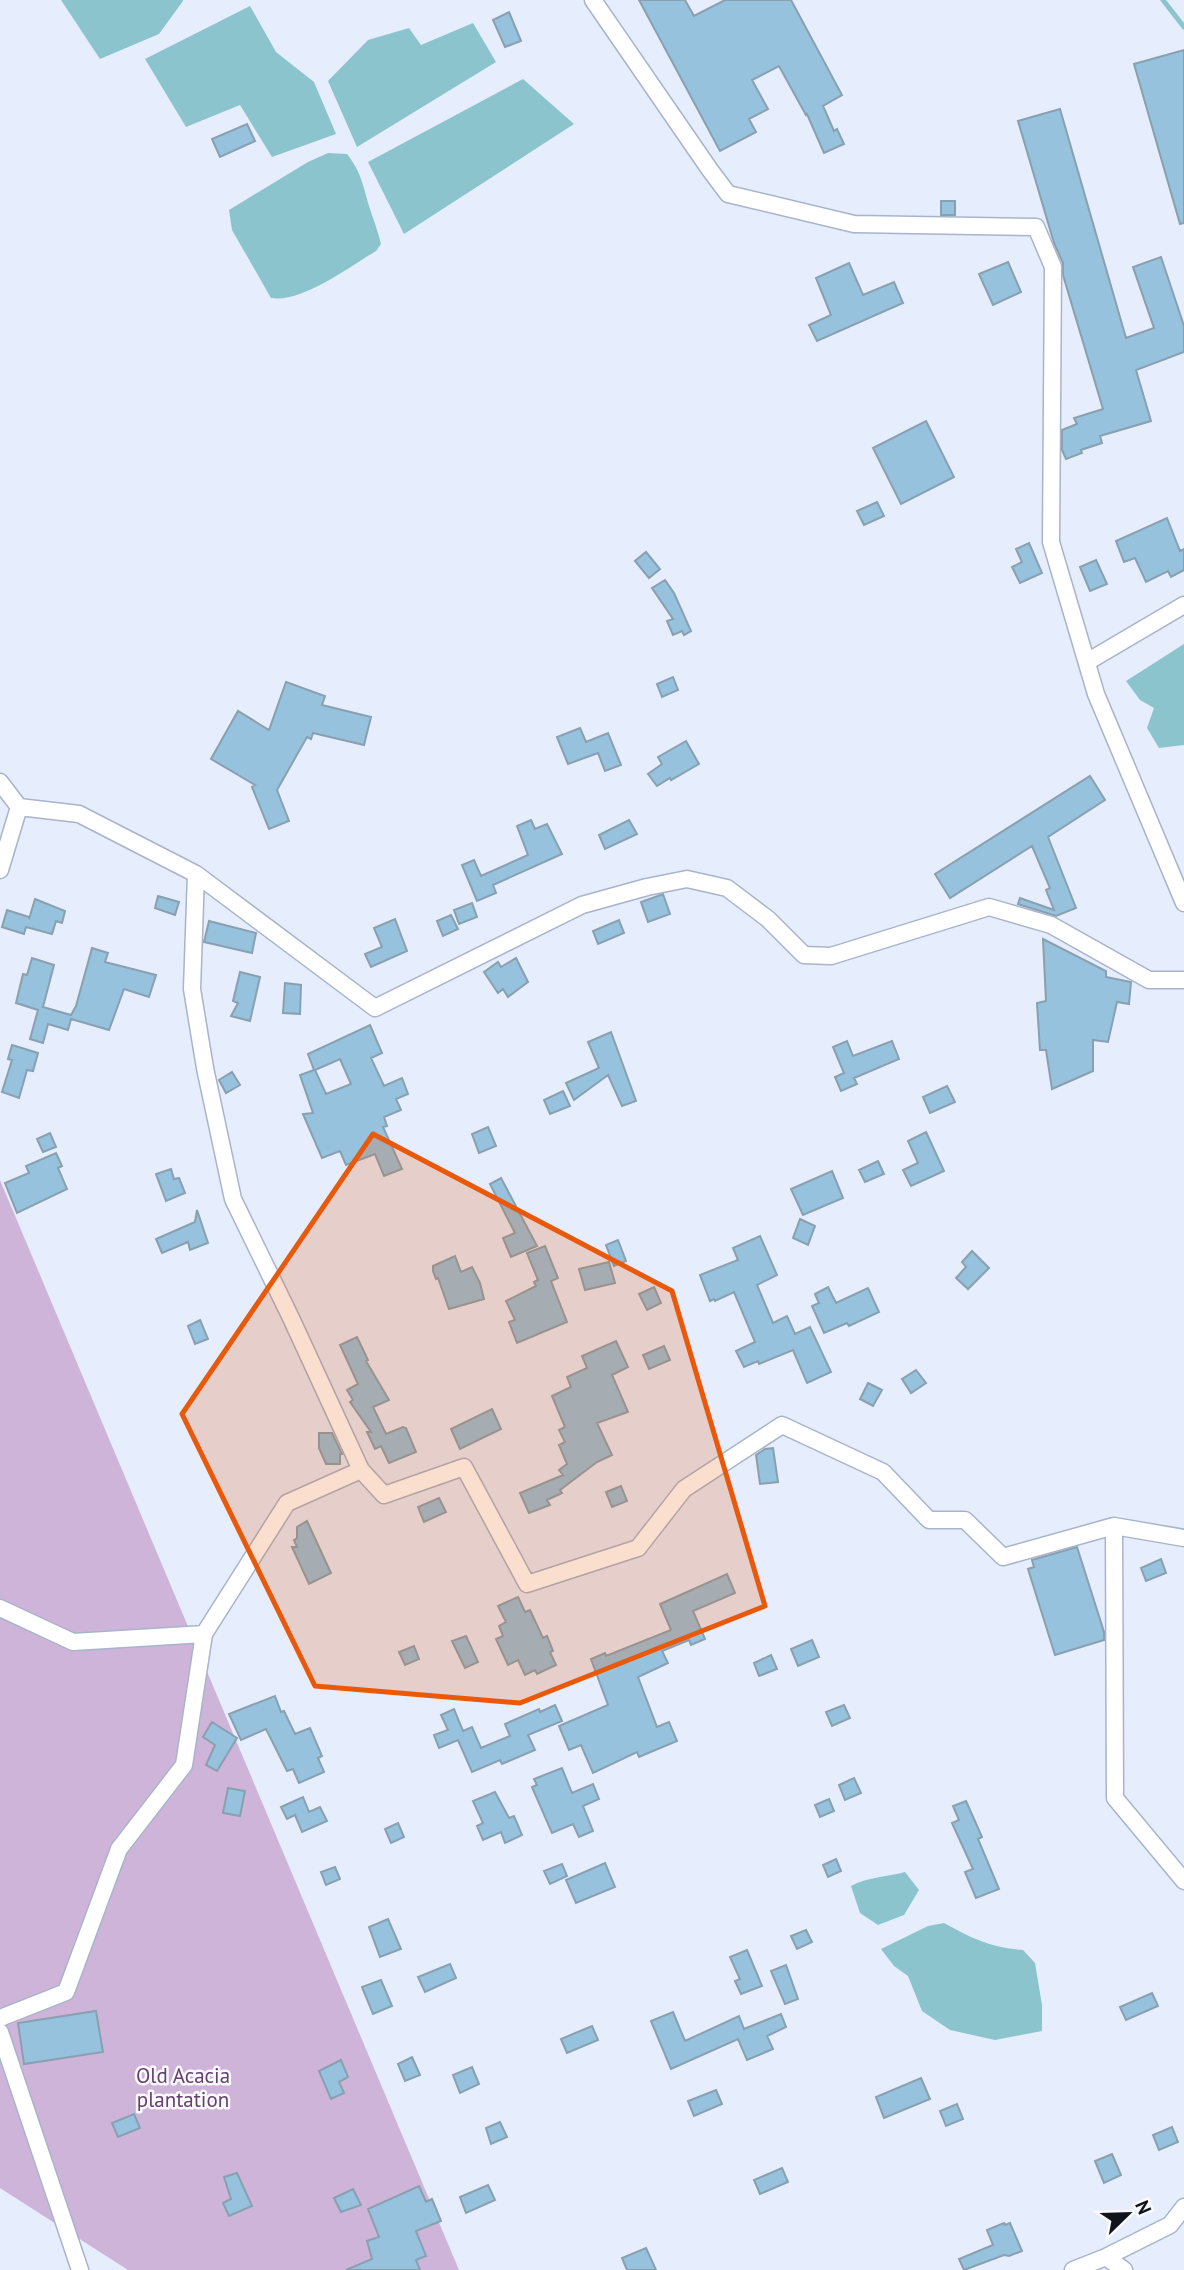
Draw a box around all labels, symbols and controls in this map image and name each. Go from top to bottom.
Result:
park label: Old Acacia plantation [136,2062,230,2113]
north arrow [1093,2179,1163,2249]
text: N [1130,2197,1157,2218]

